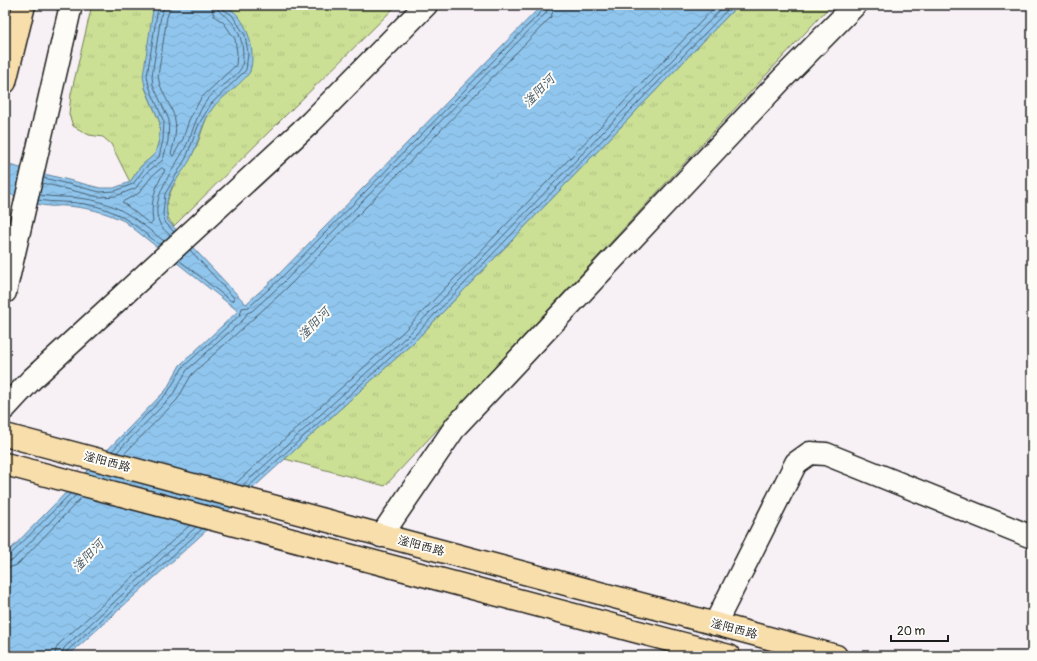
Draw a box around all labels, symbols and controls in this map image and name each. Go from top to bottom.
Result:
water label: 滏阳河 [520,70,560,111]
water label: 滏阳河 [295,303,335,344]
street label: 滏阳西路 [82,449,132,475]
street label: 滏阳西路 [396,533,446,559]
water label: 滏阳河 [69,535,109,576]
street label: 滏阳西路 [709,616,759,642]
scale bar [891,617,948,643]
text: 20 m [897,624,926,639]

